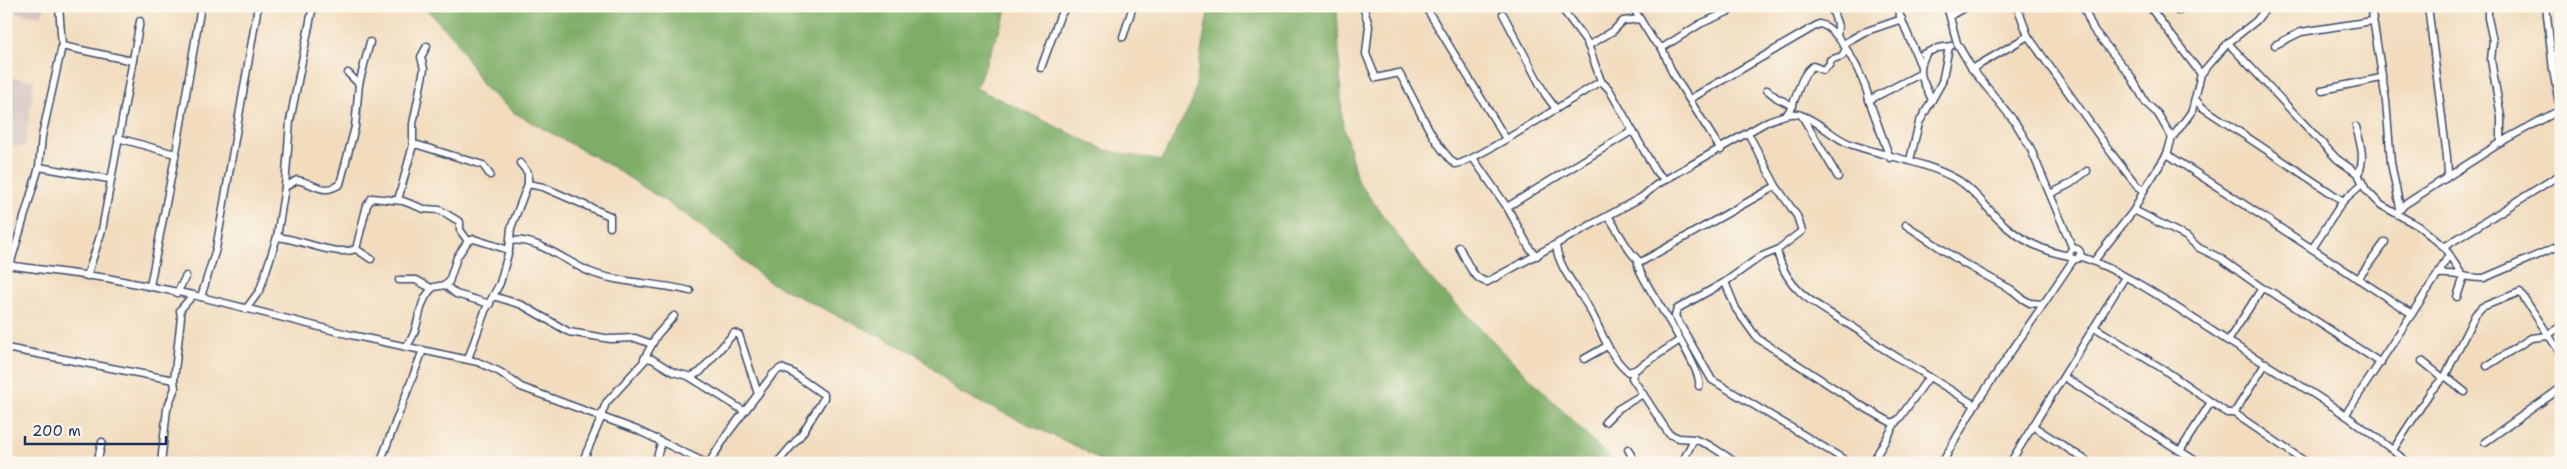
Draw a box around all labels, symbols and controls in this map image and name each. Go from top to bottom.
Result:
scale bar [25,414,166,446]
text: 200 m [32,421,81,441]

